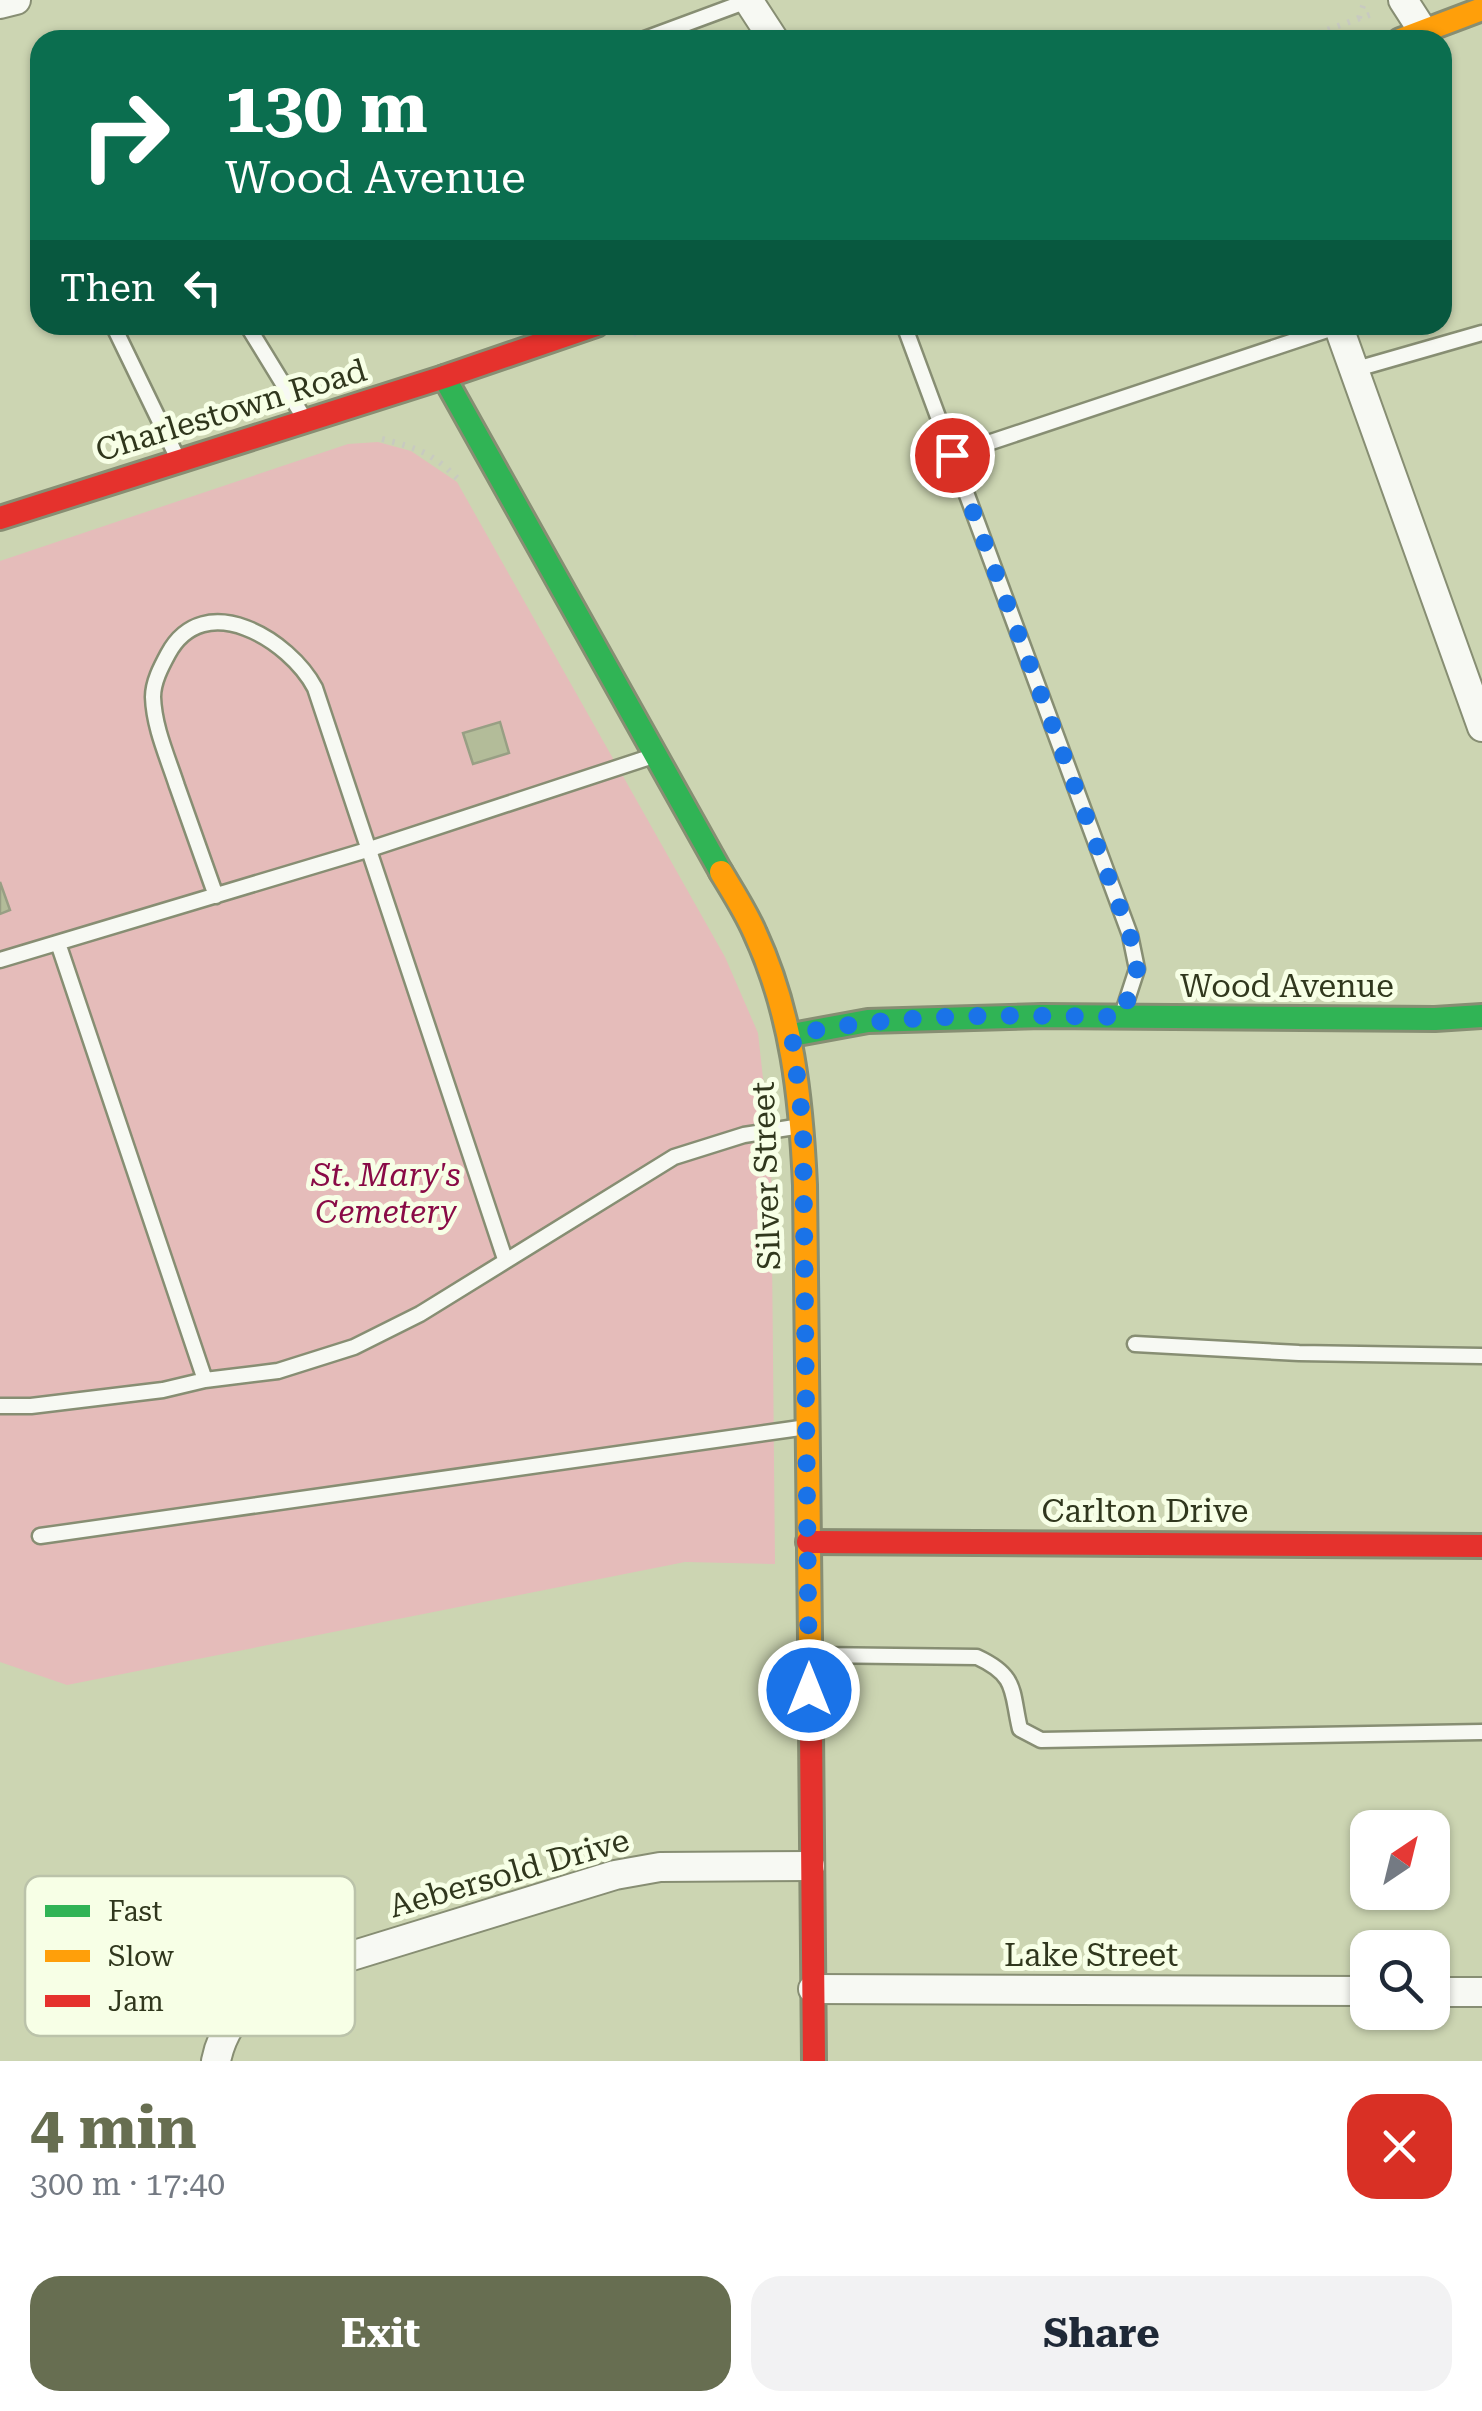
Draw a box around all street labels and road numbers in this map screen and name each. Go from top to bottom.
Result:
street label: Charlestown Road [91,351,371,469]
street label: Wood Avenue [1180,967,1394,1005]
street label: Silver Street [744,1081,788,1271]
street label: Carlton Drive [1042,1492,1248,1530]
street label: Aebersold Drive [385,1821,633,1925]
street label: Lake Street [1004,1936,1178,1974]

